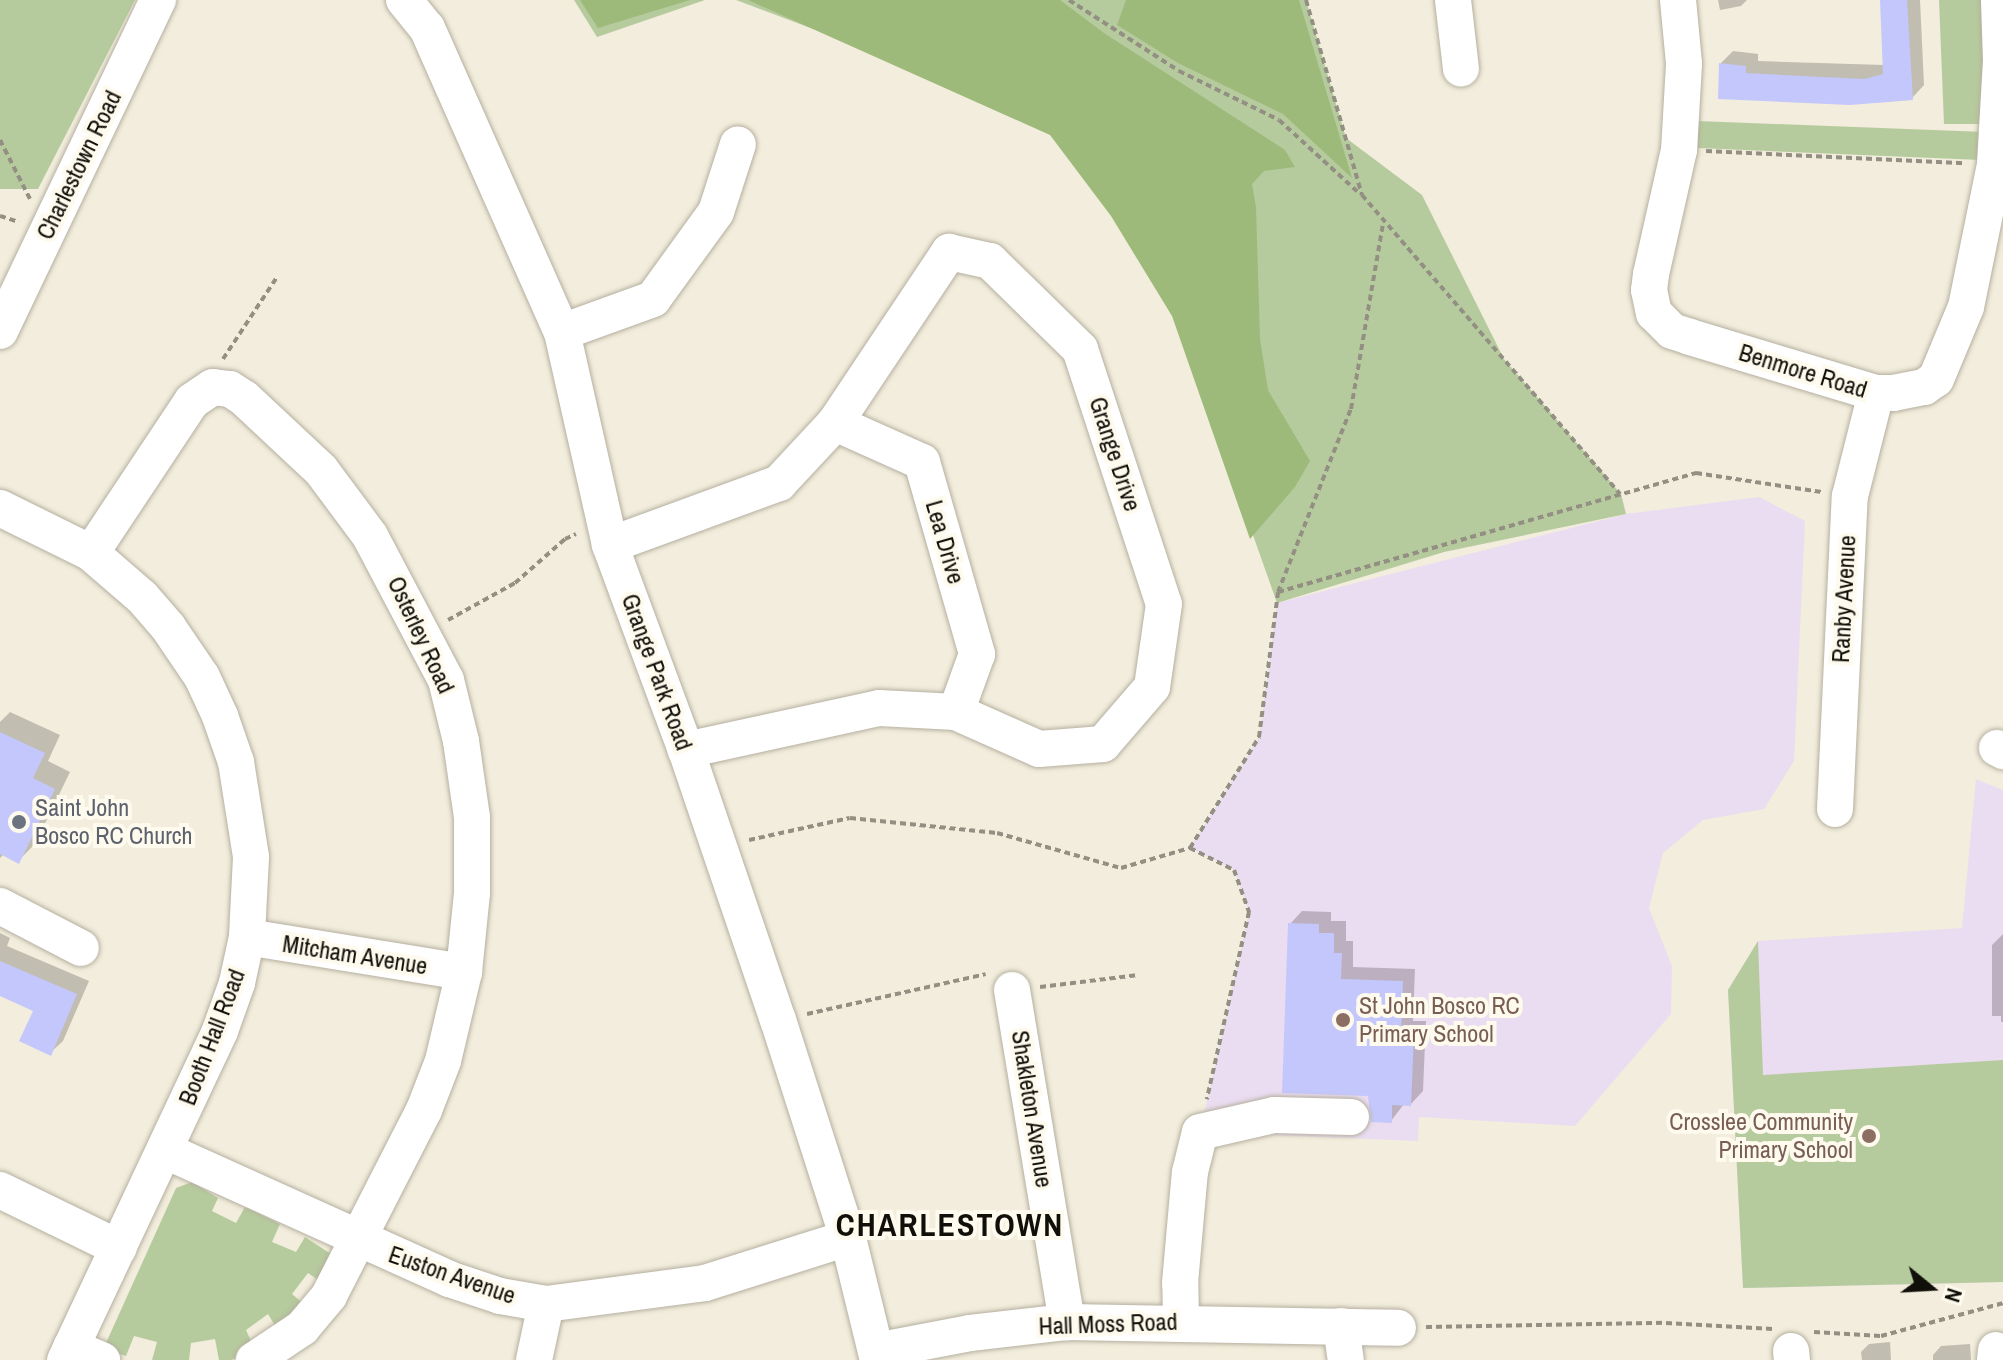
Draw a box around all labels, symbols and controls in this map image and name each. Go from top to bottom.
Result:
street label: Charlestown Road [31,86,127,244]
street label: Benmore Road [1736,338,1870,404]
street label: Grange Drive [1083,393,1147,515]
street label: Lea Drive [919,497,971,587]
street label: Ranby Avenue [1826,534,1862,664]
street label: Osterley Road [381,572,461,698]
street label: Grange Park Road [615,590,699,754]
place label: Saint John Bosco RC Church [35,794,192,850]
marker: Saint John Bosco RC Church [10,813,28,831]
street label: Mitcham Avenue [280,929,430,981]
street label: Booth Hall Road [173,965,251,1109]
place label: St John Bosco RC Primary School [1359,992,1520,1048]
marker: St John Bosco RC Primary School [1334,1011,1352,1029]
street label: Shakleton Avenue [1005,1028,1059,1190]
place label: Crosslee Community Primary School [1669,1108,1853,1164]
marker: Crosslee Community Primary School [1860,1127,1878,1145]
district label: CHARLESTOWN [836,1206,1064,1244]
street label: Euston Avenue [384,1240,520,1310]
north arrow [1891,1248,1971,1328]
text: N [1938,1285,1970,1306]
street label: Hall Moss Road [1038,1307,1178,1341]

